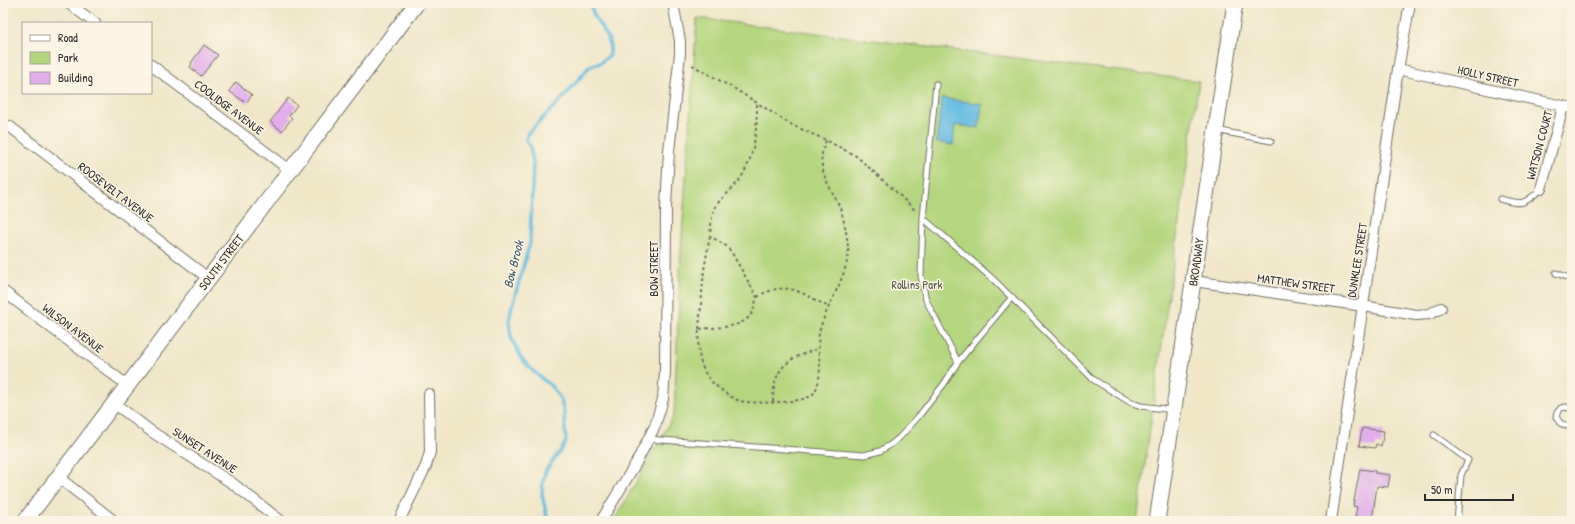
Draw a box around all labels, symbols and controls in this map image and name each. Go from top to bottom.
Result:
legend [22,22,152,94]
text: Road [58,29,78,46]
text: Park [58,49,78,66]
street label: HOLLY STREET [1456,61,1521,91]
text: Building [58,69,93,86]
street label: COOLIDGE AVENUE [191,75,268,139]
street label: WATSON COURT [1522,108,1557,182]
street label: ROOSEVELT AVENUE [75,158,158,226]
street label: DUNKLEE STREET [1343,221,1371,299]
street label: SOUTH STREET [194,230,248,293]
street label: BROADWAY [1184,236,1208,287]
water label: Bow Brook [498,237,528,290]
street label: BOW STREET [645,241,662,297]
street label: MATTHEW STREET [1256,269,1336,297]
park label: Rollins Park [891,276,943,293]
street label: WILSON AVENUE [39,299,107,357]
street label: SUNSET AVENUE [169,423,241,478]
scale bar [1425,476,1513,502]
text: 50 m [1431,481,1452,498]

